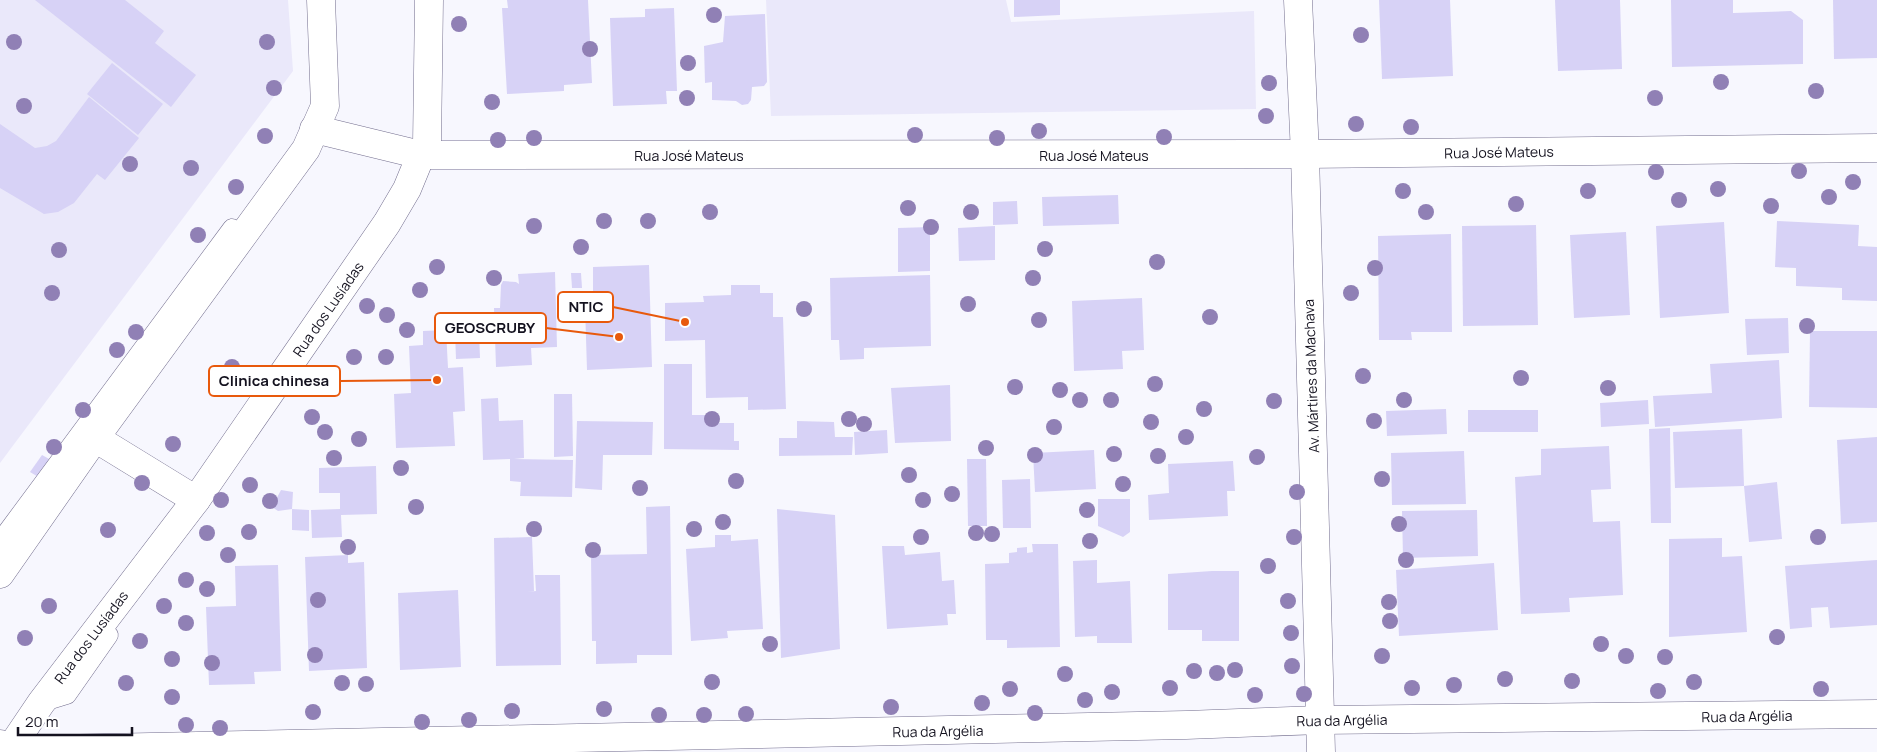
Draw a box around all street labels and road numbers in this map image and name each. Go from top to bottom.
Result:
street label: Rua José Mateus [1444,142,1554,162]
street label: Rua José Mateus [634,146,744,165]
street label: Rua José Mateus [1039,146,1149,165]
street label: Rua dos Lusíadas [288,258,368,360]
street label: Av. Mártires da Machava [1299,299,1323,453]
street label: Rua dos Lusíadas [50,587,132,687]
street label: Rua da Argélia [1701,706,1793,726]
street label: Rua da Argélia [1296,710,1388,730]
street label: Rua da Argélia [892,721,984,741]

